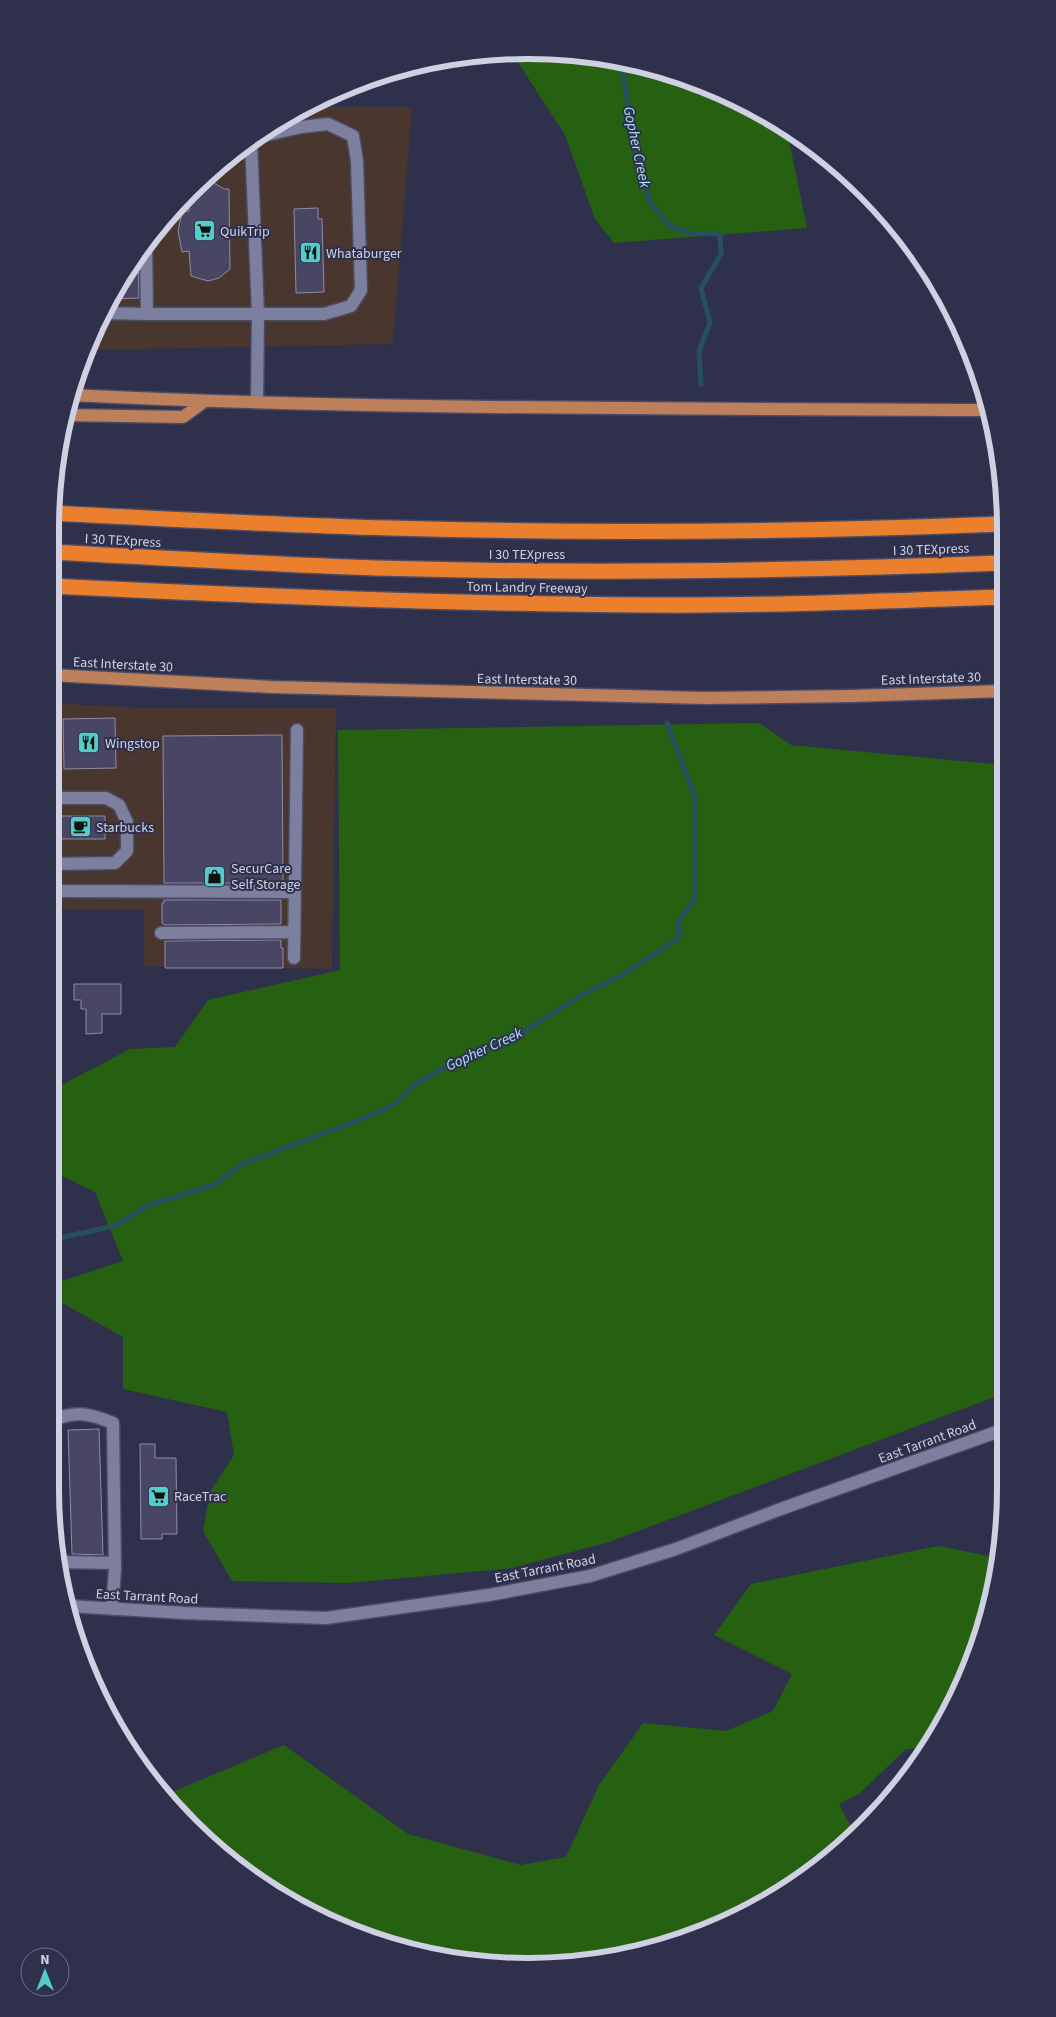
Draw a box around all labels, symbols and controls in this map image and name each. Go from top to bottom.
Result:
water label: Gopher Creek [618,105,656,190]
supermarket icon: QuikTrip [192,219,216,243]
place label: QuikTrip [220,222,270,242]
restaurant icon: Whataburger [298,241,322,265]
place label: Whataburger [326,244,402,264]
street label: I 30 TEXpress [84,529,162,553]
street label: I 30 TEXpress [892,539,970,561]
street label: I 30 TEXpress [489,545,565,565]
street label: Tom Landry Freeway [466,577,588,599]
street label: East Interstate 30 [72,652,174,678]
street label: East Interstate 30 [881,667,982,691]
street label: East Interstate 30 [477,669,577,691]
restaurant icon: Wingstop [77,731,101,755]
place label: Wingstop [105,734,160,754]
cafe icon: Starbucks [68,815,92,839]
place label: Starbucks [96,818,154,838]
place label: SecurCare Self Storage [231,859,301,895]
shop icon: SecurCare Self Storage [203,864,227,888]
water label: Gopher Creek [442,1022,527,1076]
street label: East Tarrant Road [876,1415,979,1469]
supermarket icon: RaceTrac [146,1484,170,1508]
place label: RaceTrac [174,1487,227,1507]
street label: East Tarrant Road [493,1549,598,1589]
street label: East Tarrant Road [95,1584,199,1610]
north arrow [20,1947,70,1997]
text: N [40,1950,50,1970]

